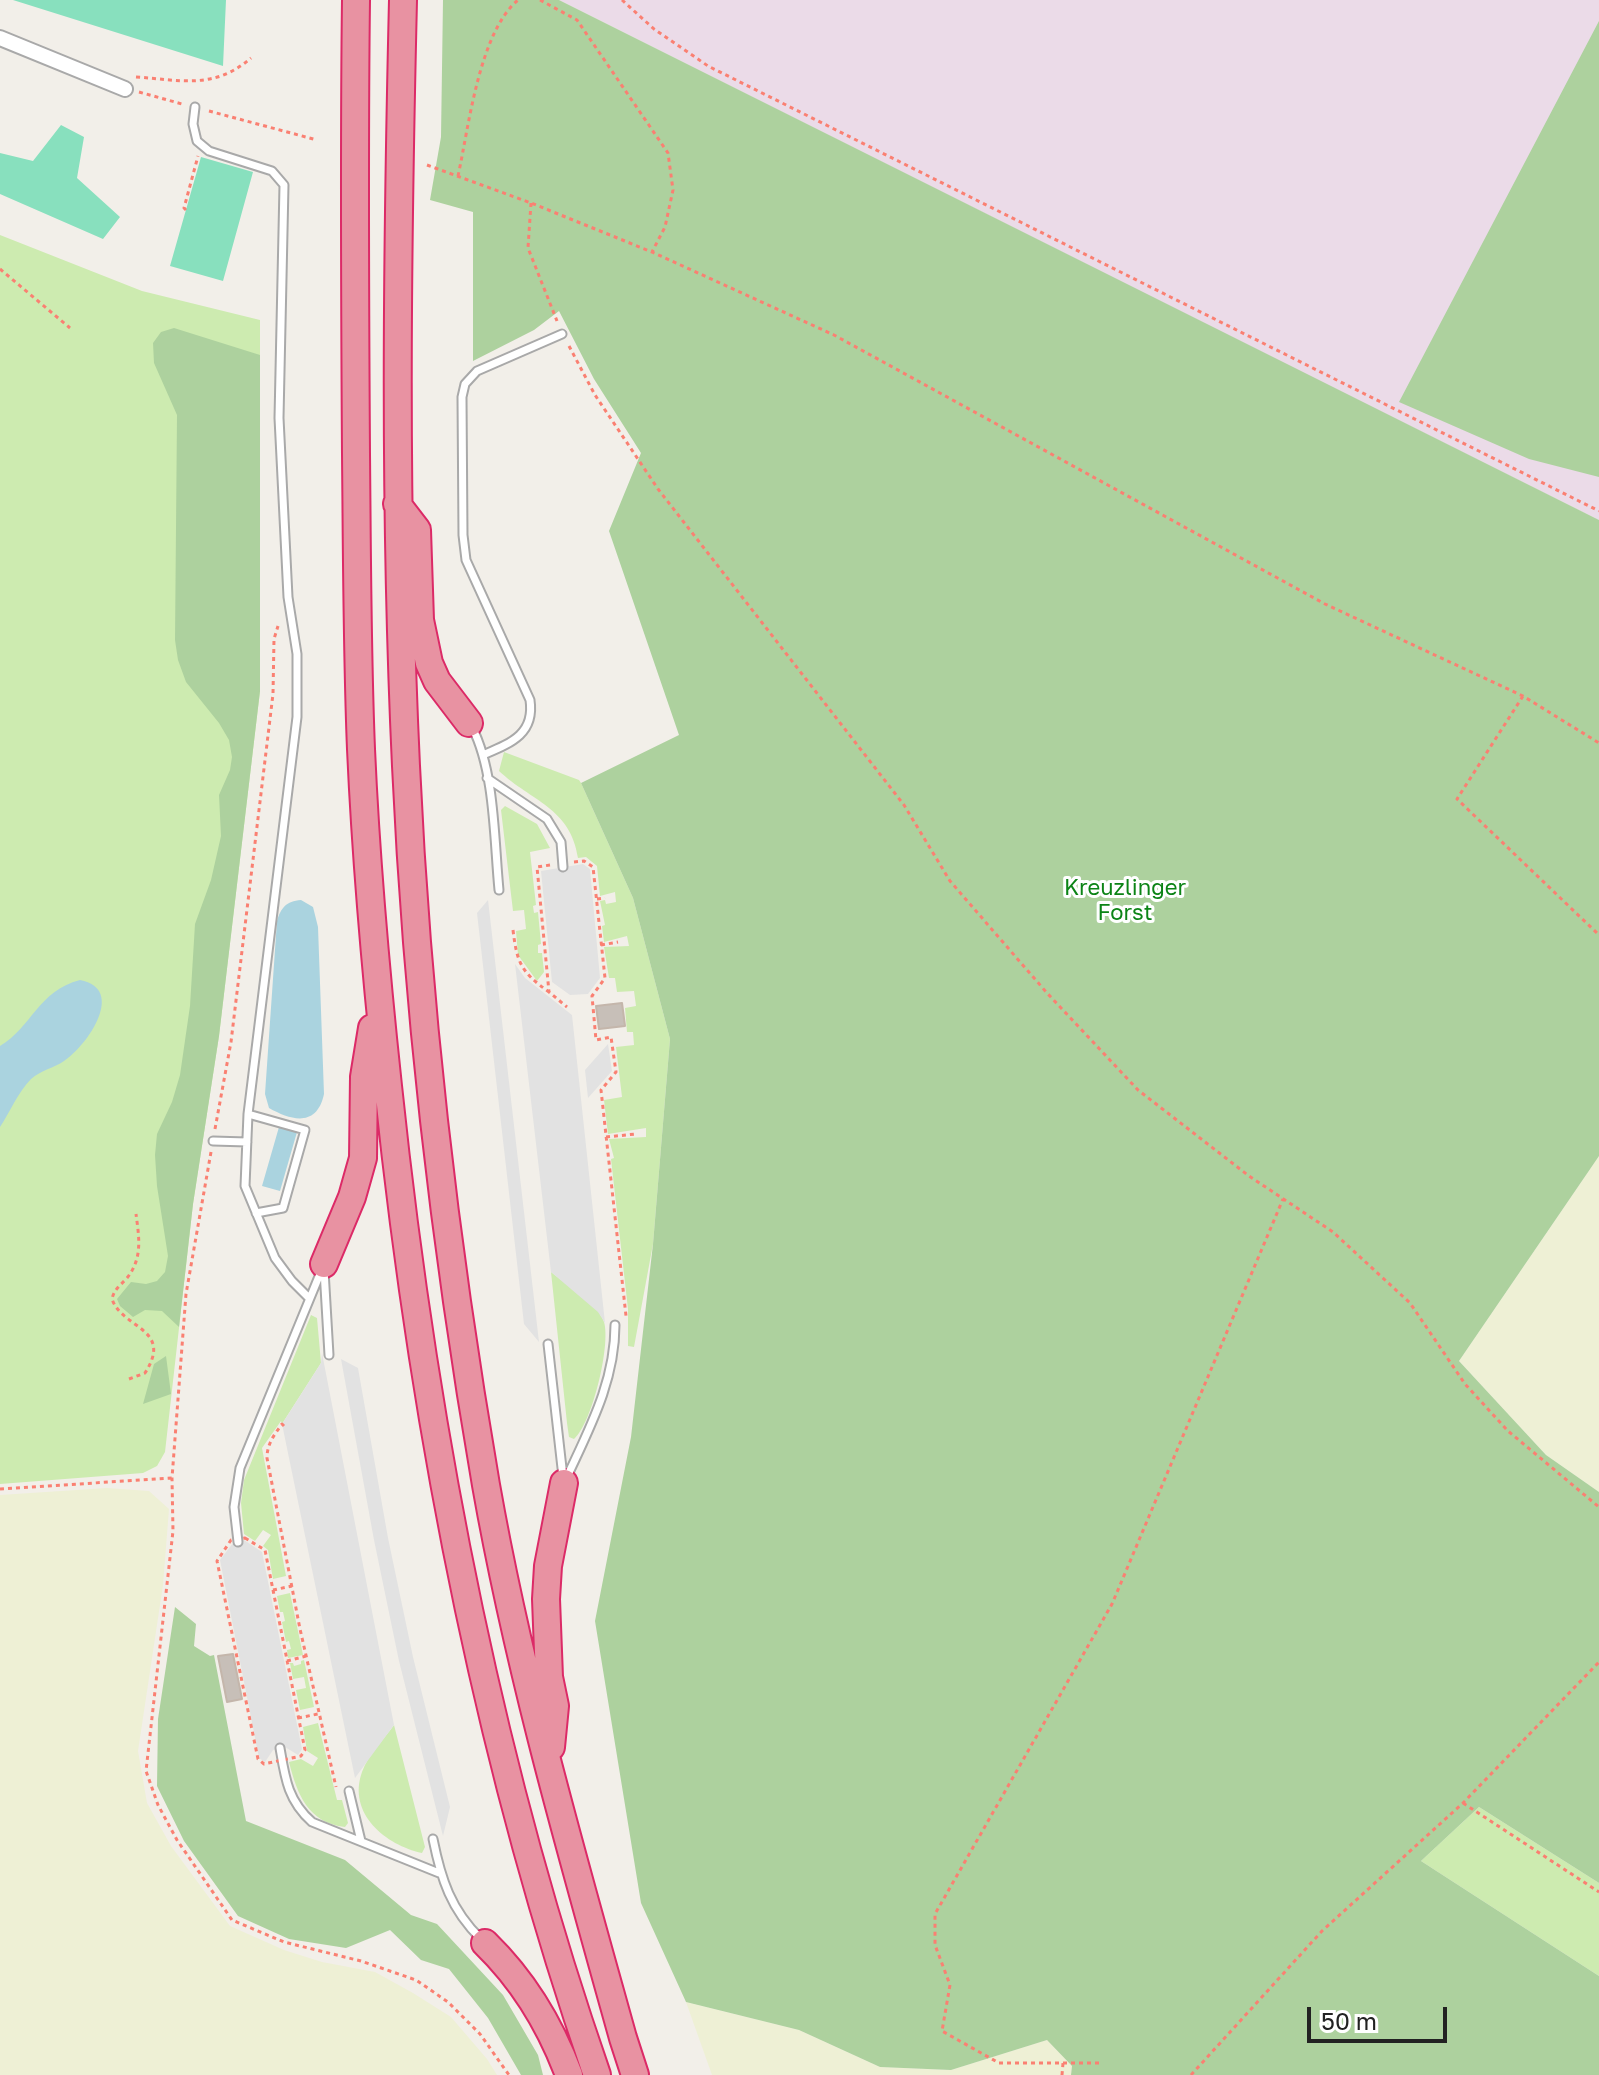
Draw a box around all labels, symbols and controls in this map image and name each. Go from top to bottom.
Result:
park label: Kreuzlinger Forst [1064,875,1186,926]
scale bar [1311,1991,1451,2041]
text: 50 m [1321,2006,1377,2035]

